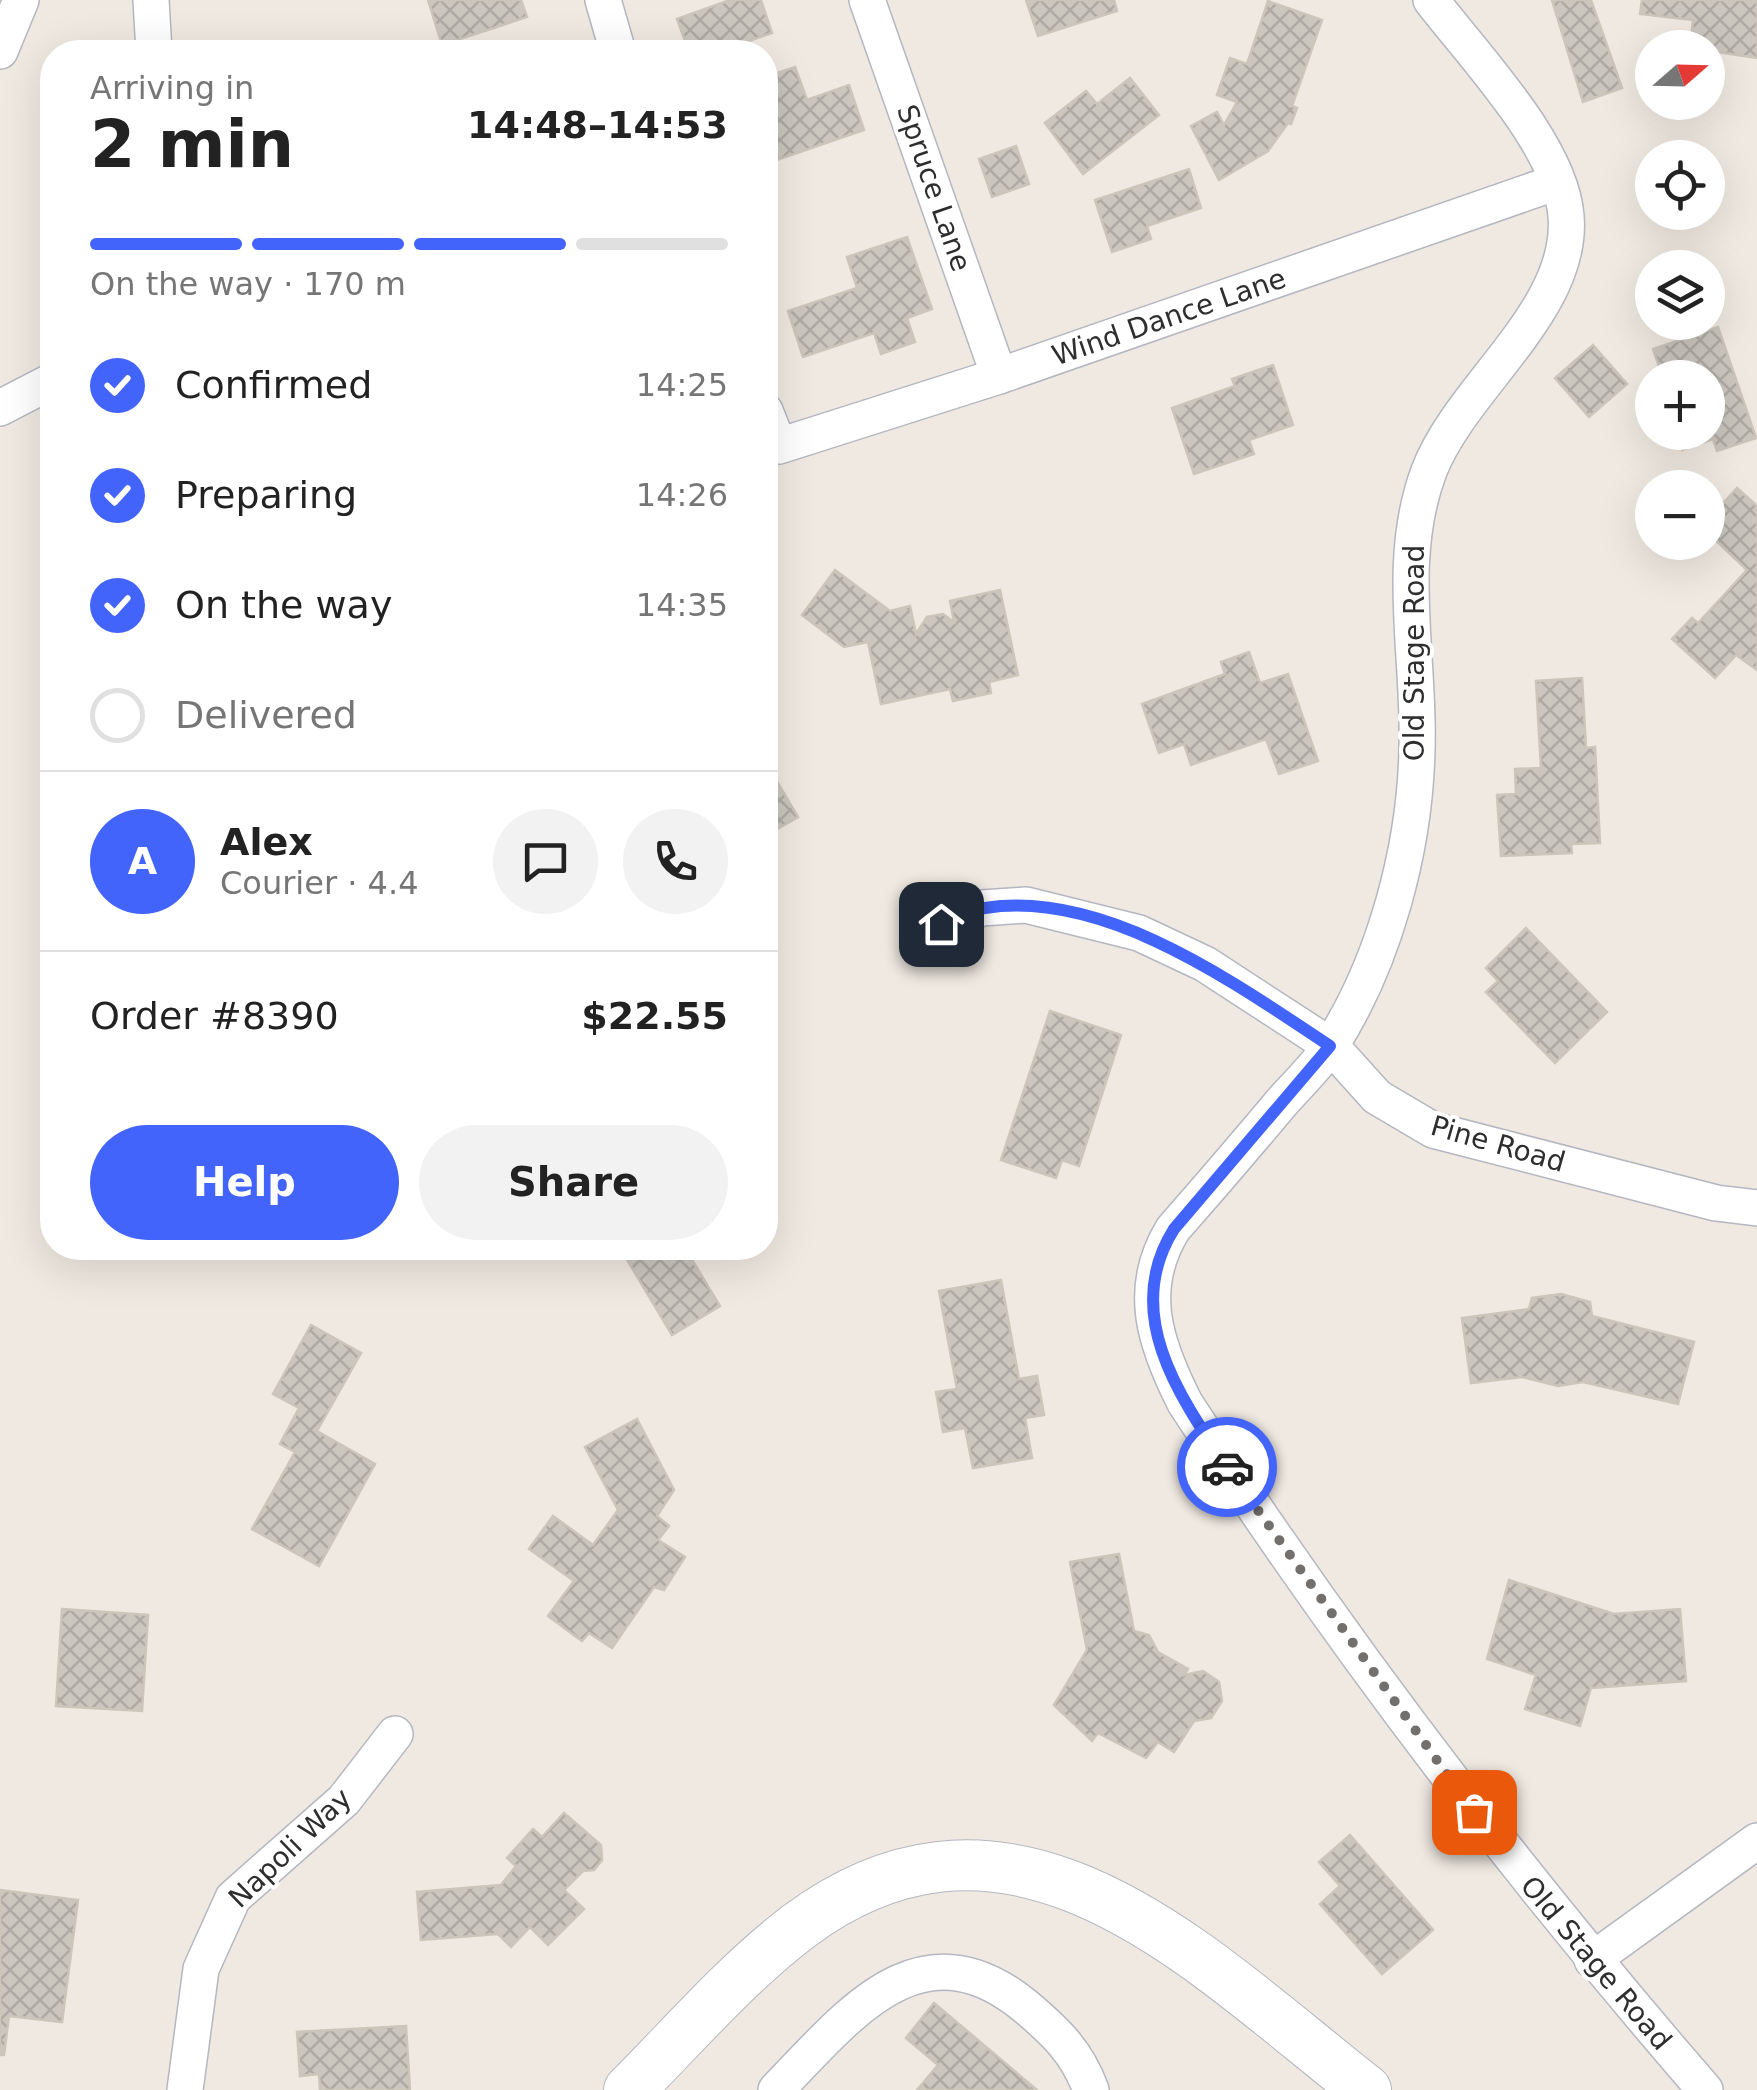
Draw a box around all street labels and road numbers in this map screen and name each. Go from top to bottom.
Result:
street label: Spruce Lane [890,100,978,276]
street label: Wind Dance Lane [1048,262,1290,372]
street label: Old Stage Road [1398,545,1431,761]
street label: Pine Road [1427,1109,1569,1179]
street label: Napoli Way [222,1782,358,1914]
street label: Old Stage Road [1514,1869,1678,2057]

